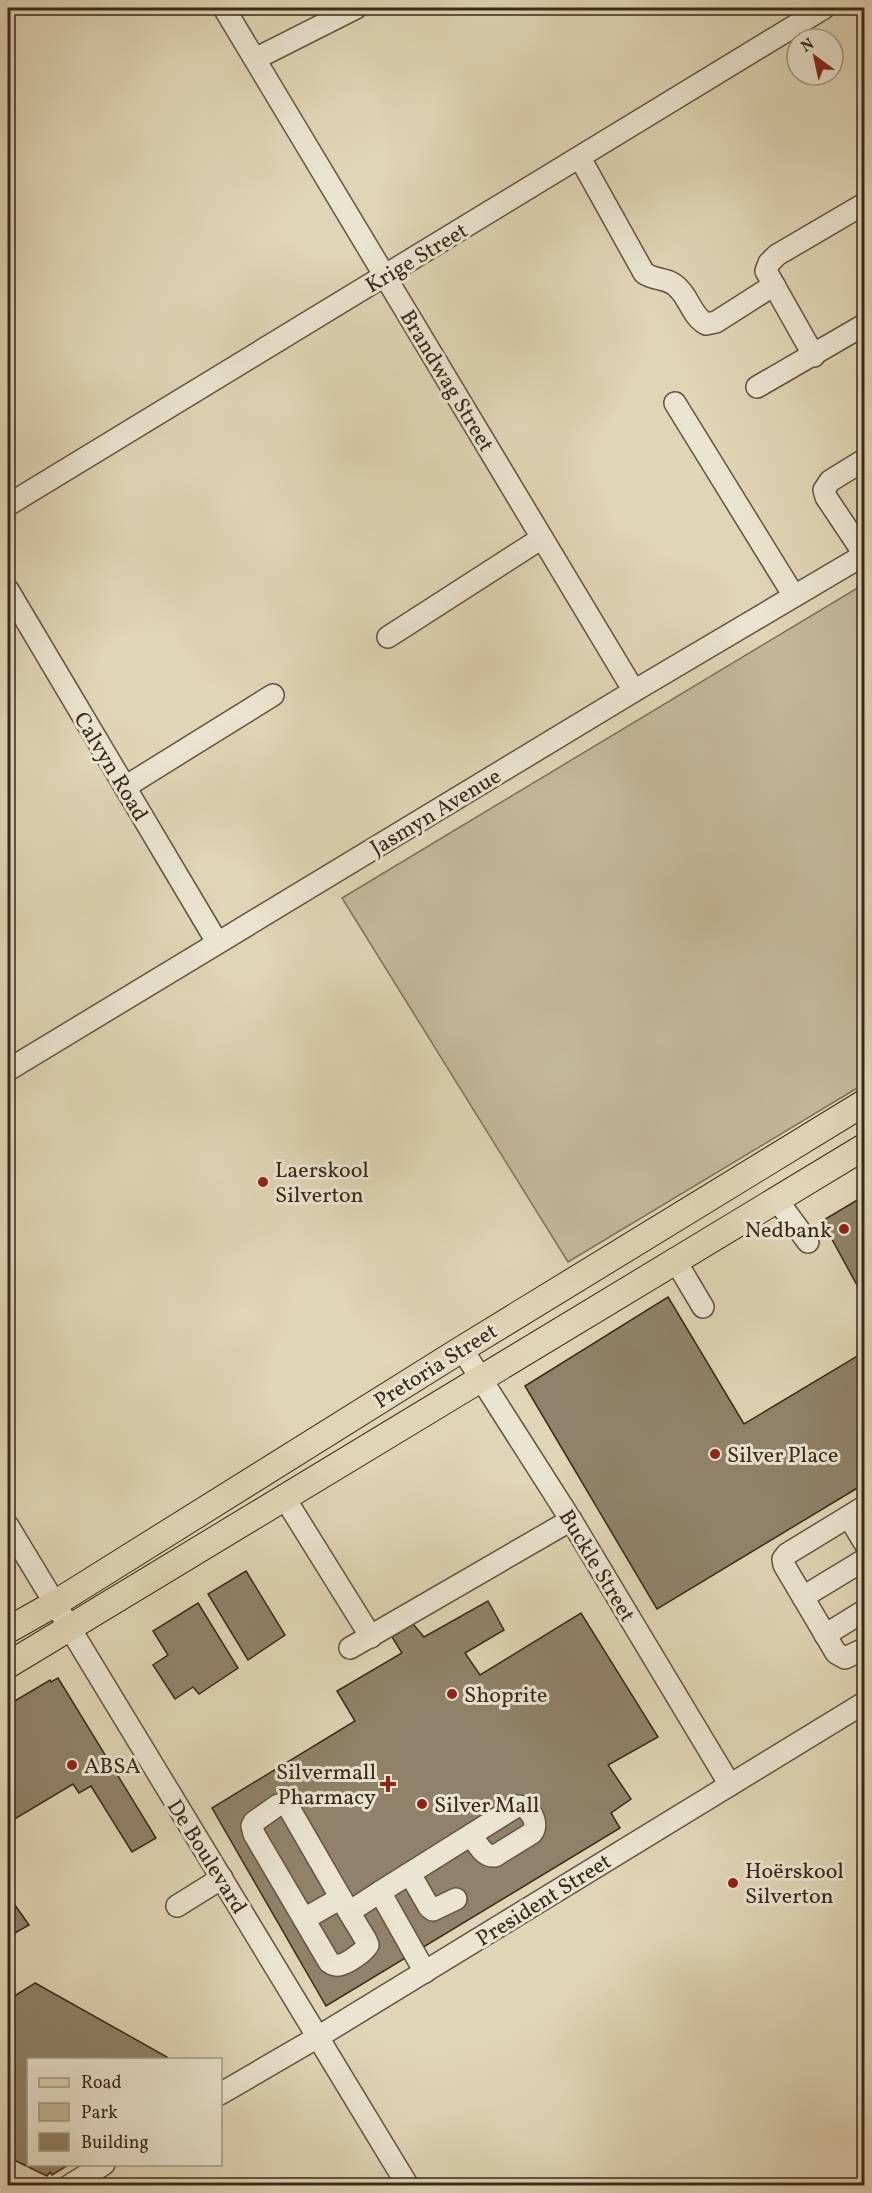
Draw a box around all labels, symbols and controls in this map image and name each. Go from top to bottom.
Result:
north arrow [785,27,845,87]
text: N [797,34,819,58]
street label: Krige Street [360,216,475,302]
street label: Brandwag Street [391,304,501,458]
street label: Calvyn Road [65,707,155,828]
street label: Jasmyn Avenue [365,762,508,864]
place label: Laerskool Silverton [275,1156,369,1212]
marker: Laerskool Silverton [256,1175,270,1189]
place label: Nedbank [745,1216,832,1247]
marker: Nedbank [837,1222,851,1236]
street label: Pretoria Street [369,1317,504,1417]
place label: Silver Place [727,1441,838,1472]
marker: Silver Place [708,1447,722,1461]
street label: Buckle Street [550,1504,642,1629]
place label: Shoprite [464,1681,547,1712]
marker: Shoprite [445,1687,459,1701]
place label: ABSA [84,1752,141,1783]
marker: ABSA [65,1758,79,1772]
place label: Silvermall Pharmacy [276,1758,376,1814]
marker: Silvermall Pharmacy [381,1777,395,1791]
place label: Silver Mall [434,1791,539,1822]
street label: De Boulevard [158,1794,253,1921]
marker: Silver Mall [415,1797,429,1811]
street label: President Street [471,1847,618,1955]
place label: Hoërskool Silverton [745,1857,844,1913]
marker: Hoërskool Silverton [726,1876,740,1890]
legend [27,2058,222,2166]
text: Road [81,2071,122,2096]
text: Park [81,2101,118,2126]
text: Building [81,2131,149,2156]

